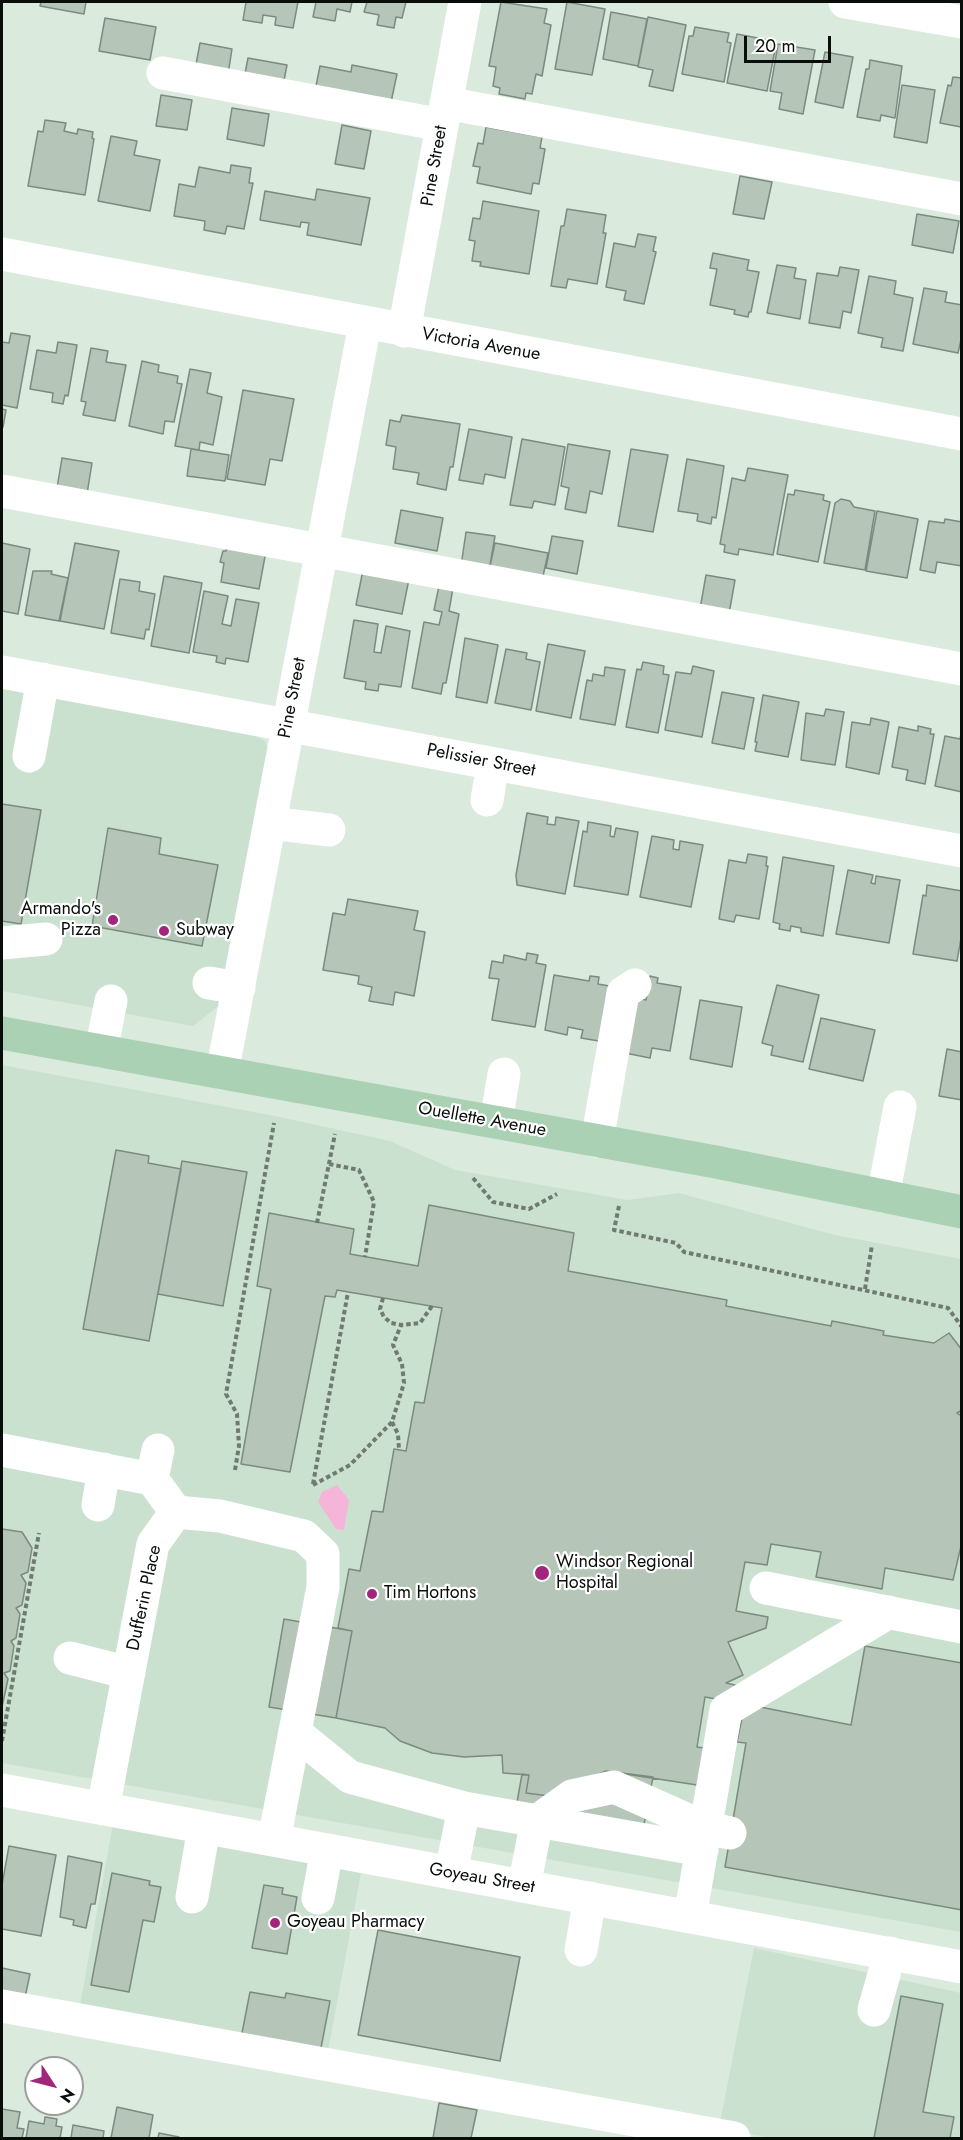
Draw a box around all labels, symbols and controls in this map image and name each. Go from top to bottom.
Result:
scale bar [747,24,834,62]
text: 20 m [755,33,795,59]
street label: Pine Street [417,124,453,208]
street label: Victoria Avenue [420,324,542,366]
street label: Pine Street [275,656,311,740]
street label: Pelissier Street [425,740,537,782]
place label: Armando's Pizza [21,899,101,942]
marker: Armando's Pizza [106,913,120,927]
place label: Subway [176,920,234,942]
marker: Subway [157,924,171,938]
street label: Ouellette Avenue [416,1098,548,1142]
street label: Dufferin Place [123,1543,167,1653]
place label: Windsor Regional Hospital [556,1552,693,1594]
marker: Windsor Regional Hospital [533,1564,551,1582]
place label: Tim Hortons [384,1583,476,1605]
marker: Tim Hortons [365,1587,379,1601]
street label: Goyeau Street [427,1859,537,1899]
place label: Goyeau Pharmacy [287,1912,424,1934]
marker: Goyeau Pharmacy [268,1916,282,1930]
north arrow [24,2056,84,2116]
text: N [54,2084,80,2108]

